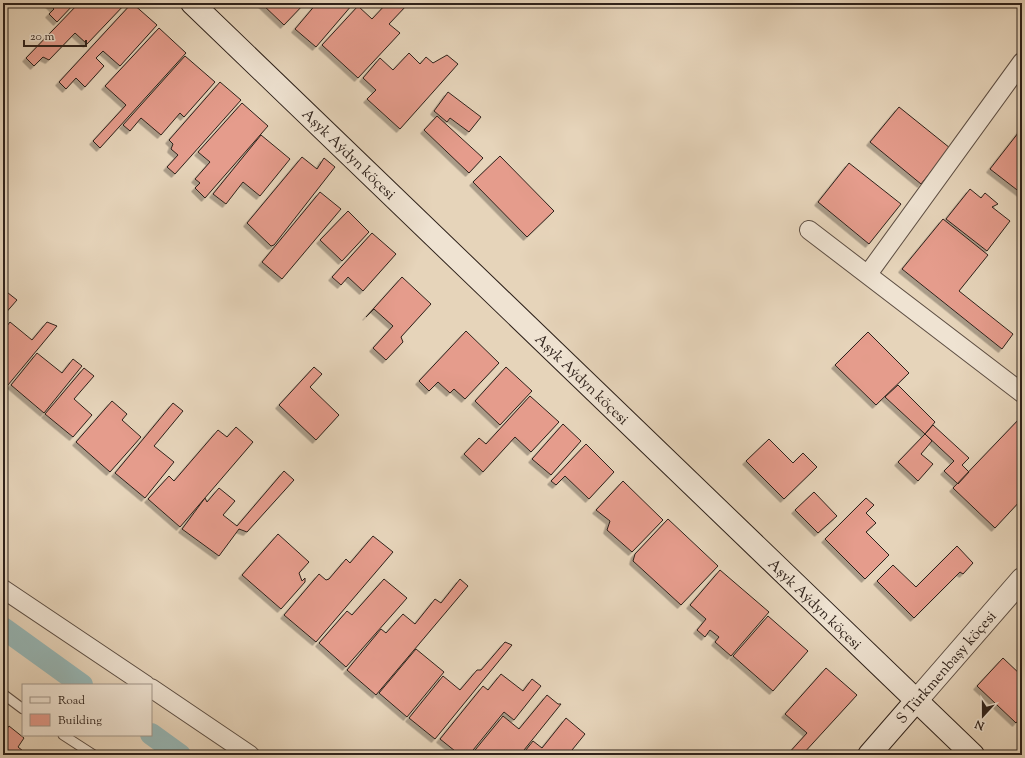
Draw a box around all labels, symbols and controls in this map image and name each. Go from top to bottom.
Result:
scale bar [24,22,86,48]
text: 20 m [30,28,55,46]
street label: Aşyk Aýdyn köçesi [296,105,400,205]
street label: Aşyk Aýdyn köçesi [529,330,633,430]
street label: Aşyk Aýdyn köçesi [762,555,866,655]
street label: S Türkmenbaşy köçesi [892,607,1002,729]
legend [22,684,152,736]
text: Road [58,692,85,710]
north arrow [963,696,1003,736]
text: Building [58,712,102,730]
text: N [973,715,988,734]

